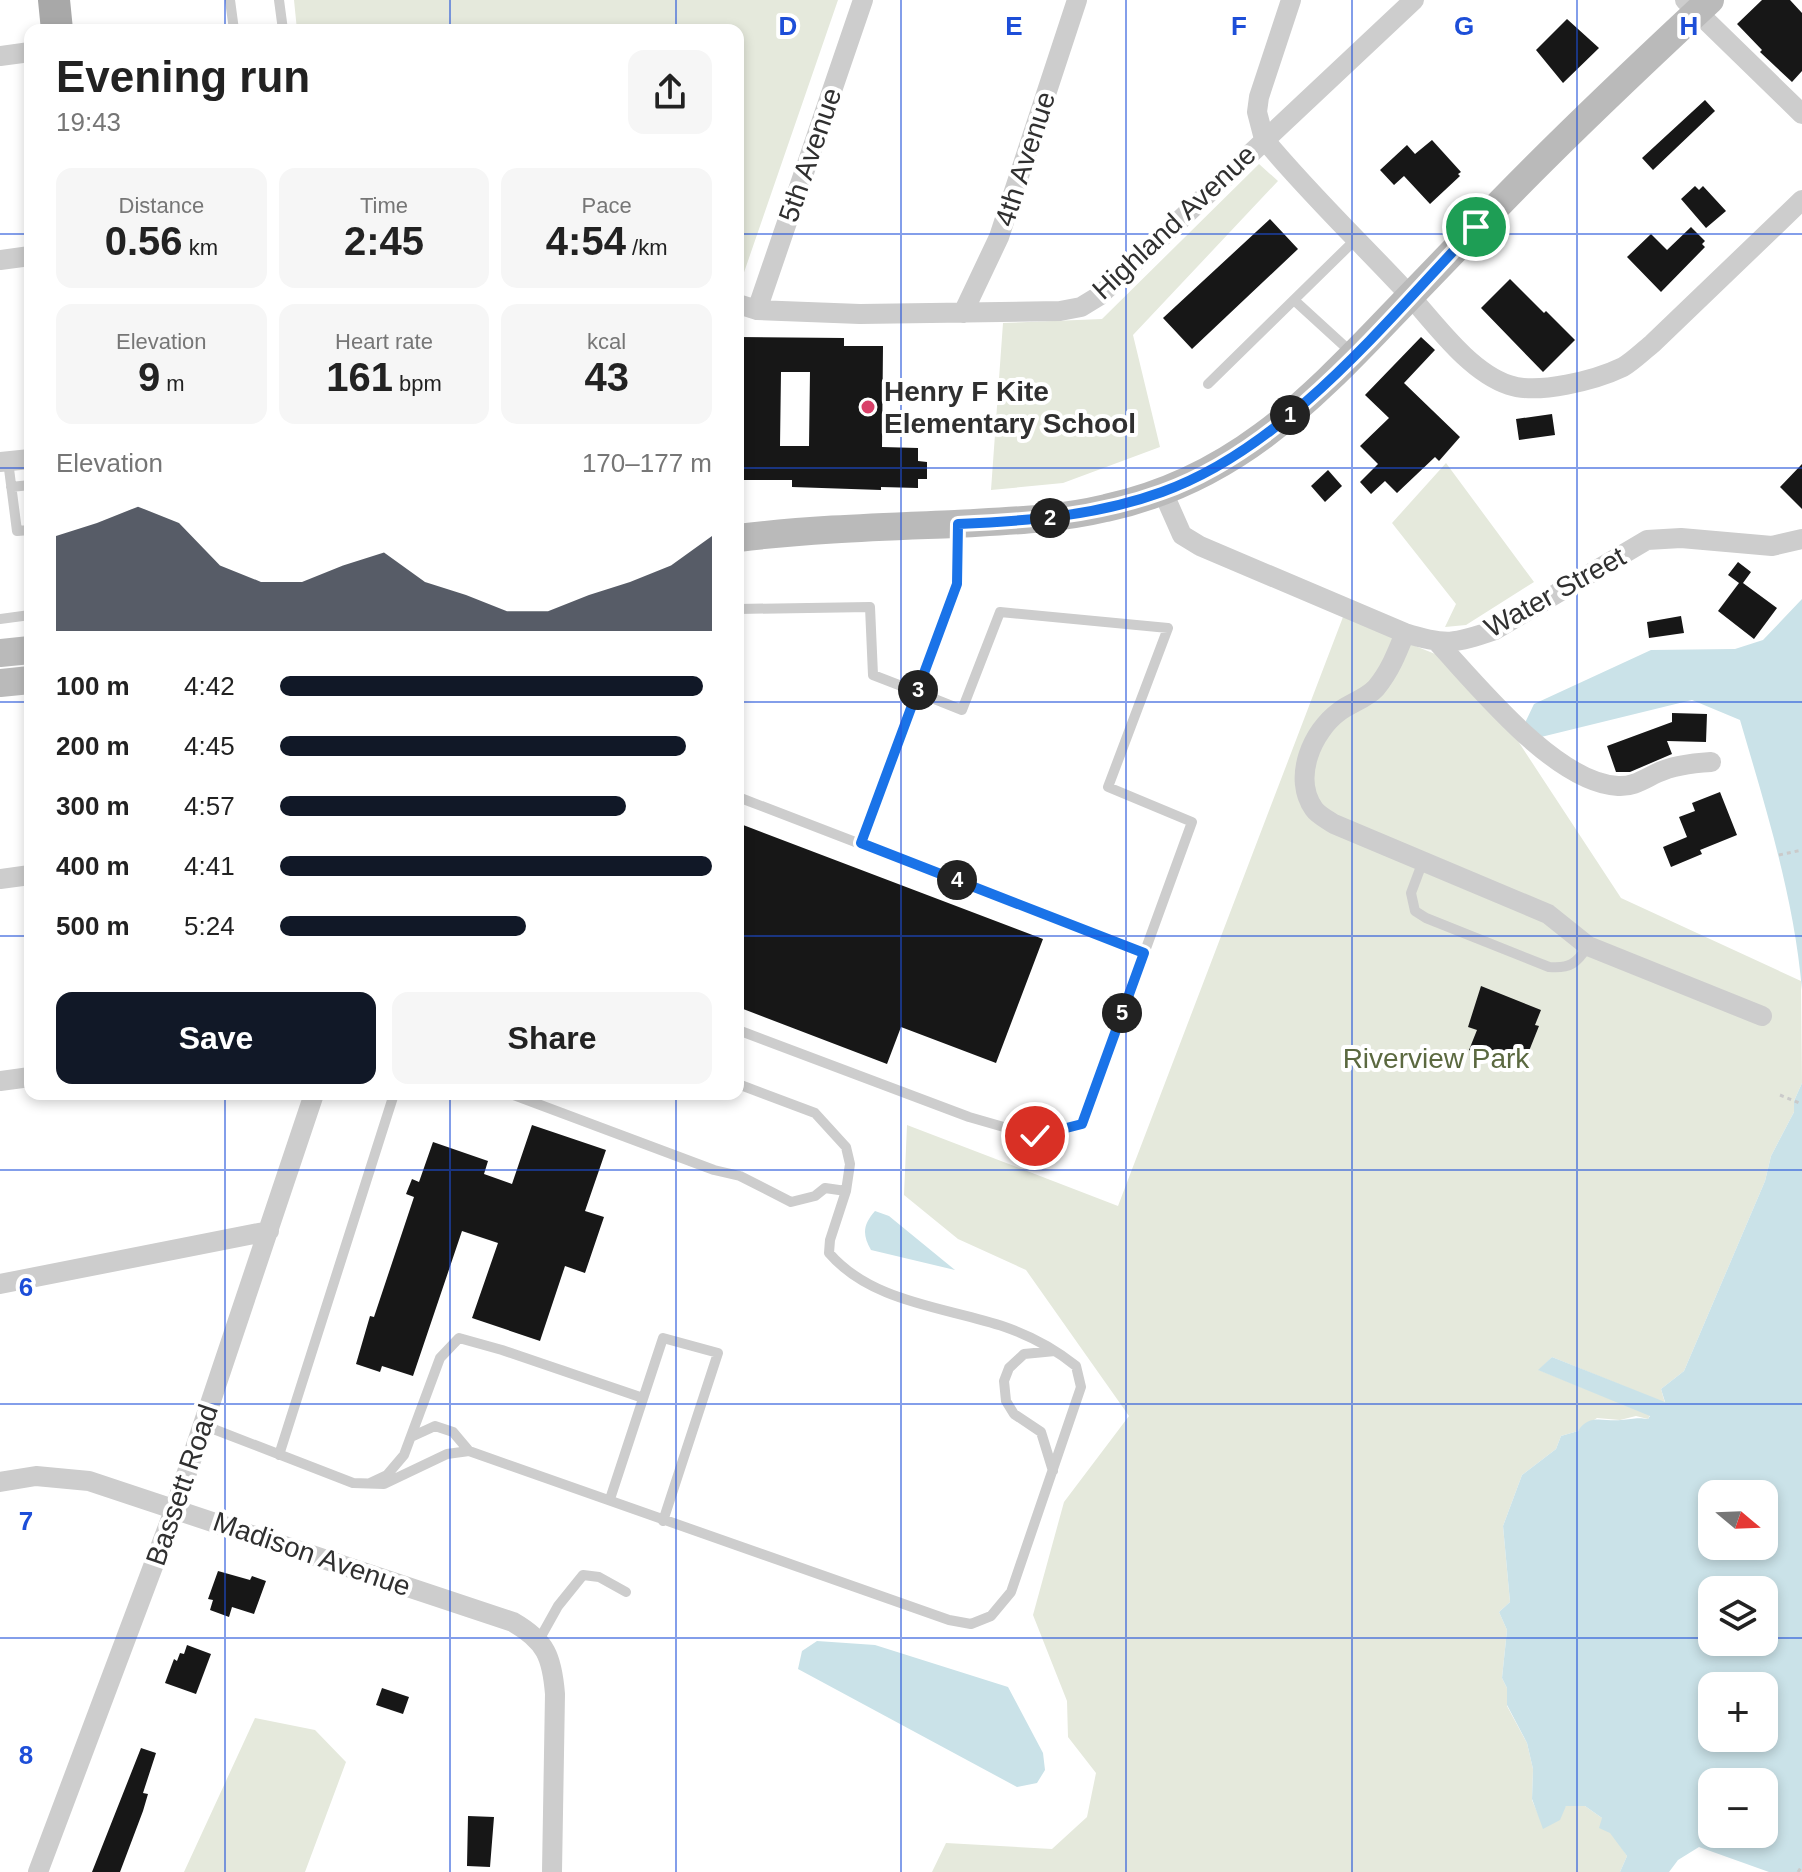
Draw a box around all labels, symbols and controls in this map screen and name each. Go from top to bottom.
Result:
text: D [779,11,797,41]
text: E [1005,11,1023,41]
text: F [1231,11,1247,41]
text: G [1454,11,1474,41]
text: H [1680,11,1698,41]
button: share [628,50,712,134]
text: Evening run [56,52,310,101]
street label: 5th Avenue [773,84,847,226]
street label: 4th Avenue [989,88,1061,230]
text: 19:43 [56,107,121,137]
street label: Highland Avenue [1086,139,1262,305]
text: Distance [119,193,204,218]
text: Time [360,193,408,218]
text: Pace [582,193,632,218]
pin [1442,193,1510,261]
icon: arrive [1454,205,1498,249]
text: 0.56 [105,219,183,263]
text: 2:45 [344,219,424,263]
text: 4:54 [546,219,626,263]
text: km [183,235,218,260]
text: /km [626,235,667,260]
text: Elevation [116,329,207,354]
text: Heart rate [335,329,433,354]
text: kcal [587,329,626,354]
text: 9 [138,355,160,399]
text: 161 [326,355,393,399]
text: 43 [584,355,629,399]
text: m [160,371,185,396]
text: bpm [393,371,442,396]
place label: Henry F Kite Elementary School [884,376,1136,439]
pin: 1 [1270,395,1310,435]
marker: Henry F Kite Elementary School [859,398,877,416]
text: 1 [1284,402,1296,427]
text: Elevation [56,448,163,478]
text: 170–177 m [582,448,712,478]
pin: 2 [1030,498,1070,538]
text: 2 [1044,505,1056,530]
street label: Water Street [1479,540,1631,643]
pin: 3 [898,670,938,710]
text: 100 m [56,671,130,701]
text: 4:42 [184,671,235,701]
text: 3 [912,677,924,702]
text: 200 m [56,731,130,761]
text: 4:45 [184,731,235,761]
text: 300 m [56,791,130,821]
text: 4:57 [184,791,235,821]
text: 400 m [56,851,130,881]
text: 4:41 [184,851,235,881]
pin: 4 [937,860,977,900]
text: 4 [951,867,963,892]
text: 500 m [56,911,130,941]
text: 5:24 [184,911,235,941]
button: Save [56,992,376,1084]
button: Share [392,992,712,1084]
pin: 5 [1102,993,1142,1033]
text: 5 [1116,1000,1128,1025]
park label: Riverview Park [1343,1043,1530,1074]
pin [1001,1102,1069,1170]
icon: check [1013,1114,1057,1158]
text: 6 [19,1272,33,1302]
street label: Bassett Road [140,1400,224,1570]
north arrow [1698,1480,1778,1560]
map controls [1698,1480,1778,1848]
text: 7 [19,1506,33,1536]
street label: Madison Avenue [209,1506,415,1602]
button: layers [1698,1576,1778,1656]
button: + [1698,1672,1778,1752]
text: 8 [19,1740,33,1770]
button: − [1698,1768,1778,1848]

